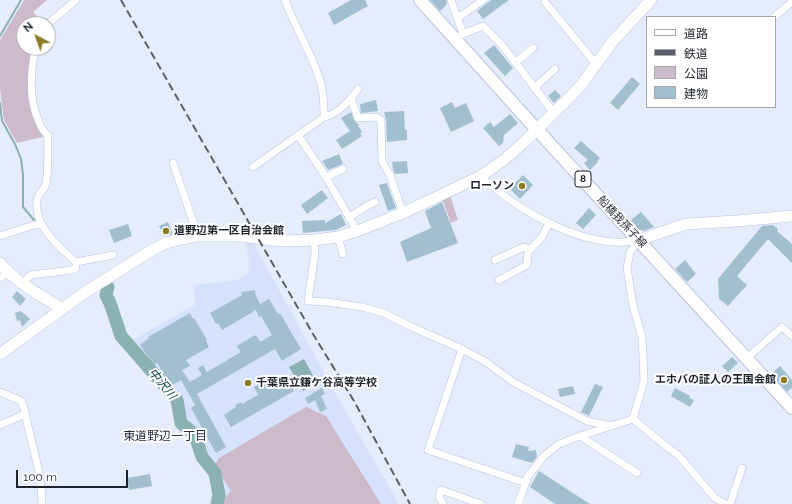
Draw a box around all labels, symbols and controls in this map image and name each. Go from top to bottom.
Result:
north arrow [16,16,56,56]
legend [646,16,776,108]
text: N [21,20,36,35]
text: 道路 [684,27,708,41]
text: 鉄道 [684,47,708,61]
text: 公園 [684,67,708,81]
text: 建物 [684,87,708,101]
road number: 8 [575,171,591,187]
place label: ローソン [470,179,514,193]
marker: ローソン [517,181,527,191]
street label: 船橋我孫子線 [595,193,649,251]
place label: 道野辺第一区自治会館 [174,224,284,238]
marker: 道野辺第一区自治会館 [161,226,171,236]
water label: 中沢川 [145,366,179,402]
place label: エホバの証人の王国会館 [655,373,776,387]
marker: エホバの証人の王国会館 [779,375,789,385]
place label: 千葉県立鎌ケ谷高等学校 [256,376,377,390]
marker: 千葉県立鎌ケ谷高等学校 [243,378,253,388]
district label: 東道野辺一丁目 [123,429,207,443]
scale bar [18,462,130,488]
text: 100 m [23,470,57,484]

